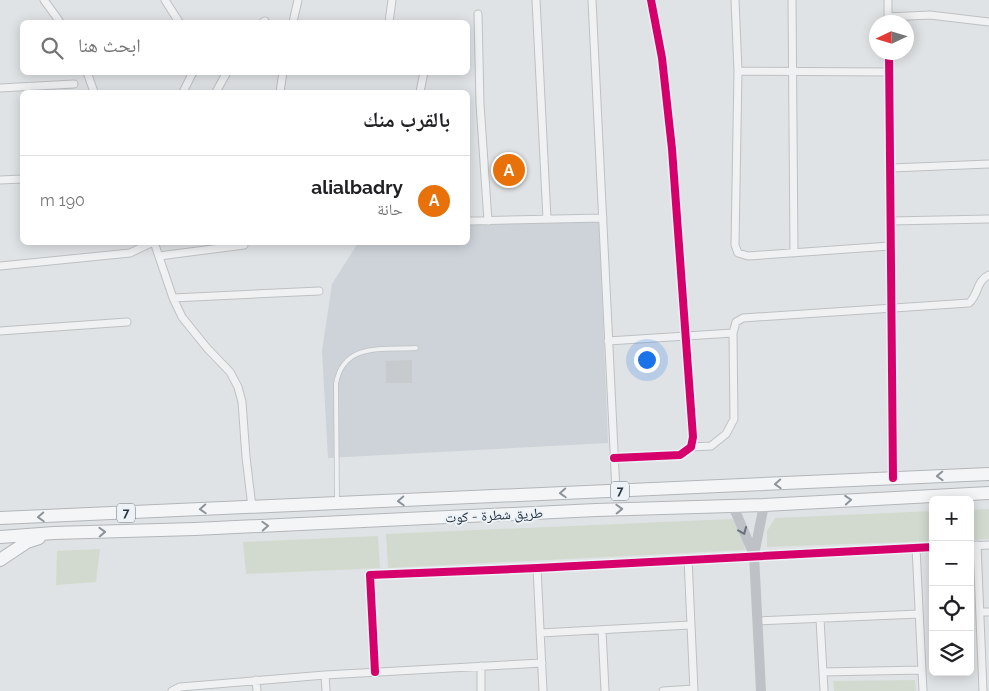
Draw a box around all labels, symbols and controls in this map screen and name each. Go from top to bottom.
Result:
north arrow [869,15,914,60]
search box [20,20,470,75]
icon: search [38,34,66,62]
text: ابحث هنا [78,34,141,56]
text: بالقرب منك [363,107,450,132]
pin: A [493,151,525,189]
text: alialbadry [311,176,403,198]
text: 190 m [40,191,85,210]
text: A [429,191,439,210]
text: حانة [377,200,403,219]
your location [634,347,660,373]
one-way arrow [936,471,944,482]
one-way arrow [774,479,782,490]
road number: 7 [611,482,629,501]
one-way arrow [559,488,567,499]
one-way arrow [844,494,852,505]
one-way arrow [397,496,404,506]
map controls [929,496,974,676]
button: + [929,496,974,541]
road number: 7 [117,503,135,522]
one-way arrow [199,504,207,515]
street label: طريق شطرة - كوت [445,504,543,528]
one-way arrow [616,504,624,515]
one-way arrow [36,511,44,522]
one-way arrow [261,520,269,531]
one-way arrow [738,526,748,534]
one-way arrow [99,527,107,537]
button: − [929,541,974,586]
button: locate [929,586,974,631]
button: layers [929,631,974,676]

